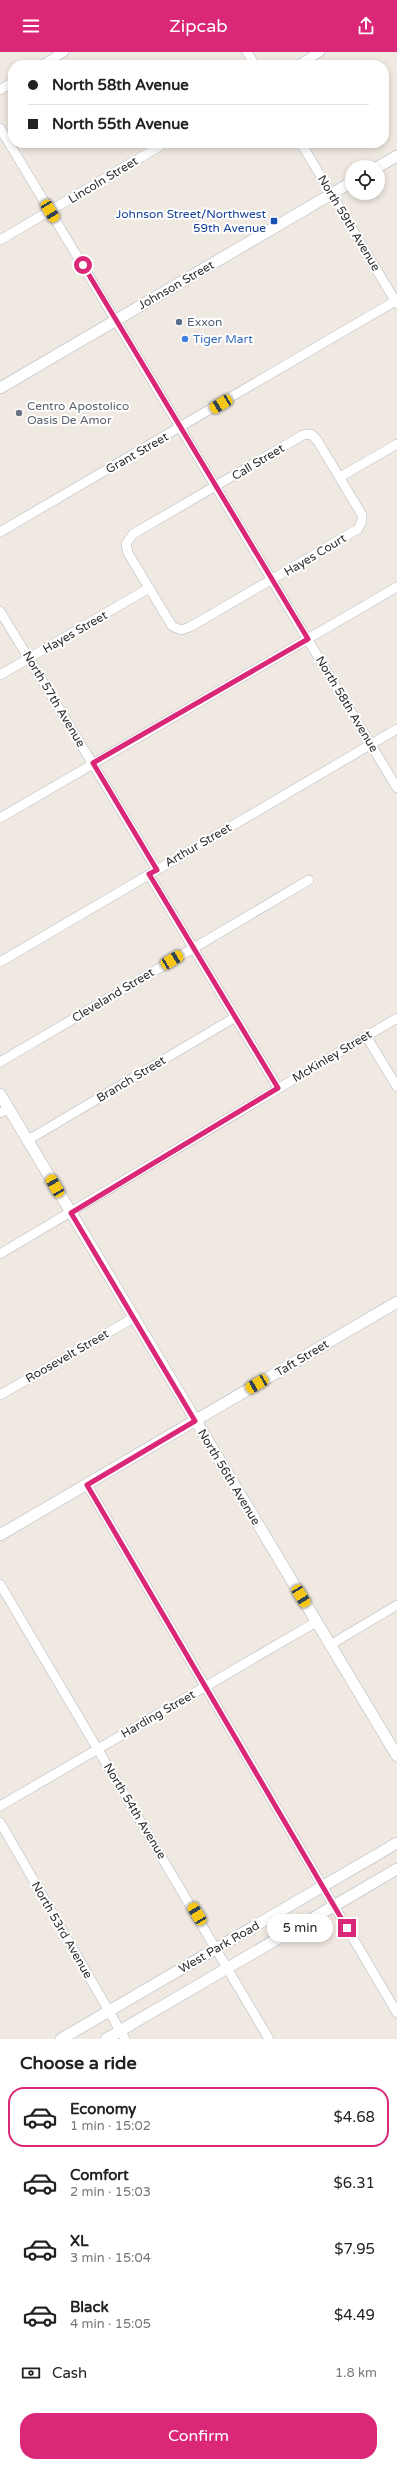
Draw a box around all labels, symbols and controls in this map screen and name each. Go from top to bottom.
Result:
icon: menu [20,15,42,37]
text: Zipcab [169,15,228,37]
icon: share [355,15,377,37]
text: North 58th Avenue [52,76,189,94]
text: North 55th Avenue [52,115,189,133]
street label: Lincoln Street [66,154,141,206]
map controls [345,160,385,200]
button: locate [345,160,385,200]
street label: North 59th Avenue [315,173,383,274]
car [39,198,61,224]
place label: Johnson Street/Northwest 59th Avenue [116,207,266,235]
marker: Johnson Street/Northwest 59th Avenue [269,216,279,226]
route start [74,256,92,274]
street label: Johnson Street [136,257,217,312]
place label: Exxon [187,315,222,329]
marker: Exxon [174,317,184,327]
place label: Tiger Mart [193,332,253,346]
marker: Tiger Mart [180,334,190,344]
car [208,393,234,415]
place label: Centro Apostolico Oasis De Amor [27,399,129,427]
marker: Centro Apostolico Oasis De Amor [14,408,24,418]
street label: Grant Street [103,429,171,476]
street label: Call Street [229,441,287,483]
street label: Hayes Court [282,531,349,579]
street label: Hayes Street [40,608,110,656]
street label: North 57th Avenue [20,649,88,750]
street label: North 58th Avenue [313,654,381,755]
street label: Arthur Street [162,820,234,870]
car [159,949,185,971]
street label: Cleveland Street [69,965,157,1025]
street label: McKinley Street [290,1027,374,1085]
street label: Branch Street [94,1053,168,1105]
car [44,1173,66,1199]
street label: Roosevelt Street [23,1326,111,1385]
street label: Taft Street [273,1336,331,1379]
car [244,1373,270,1395]
street label: North 56th Avenue [195,1427,263,1528]
car [290,1583,312,1609]
street label: Harding Street [119,1687,198,1741]
street label: North 54th Avenue [101,1761,169,1862]
street label: North 53rd Avenue [29,1879,96,1981]
car [186,1901,208,1927]
callout: 5 min [267,1914,333,1942]
street label: West Park Road [176,1918,262,1976]
route end [338,1919,356,1937]
text: 5 min [283,1920,317,1936]
text: Choose a ride [20,2052,137,2074]
icon: car [22,2099,58,2135]
text: Economy [70,2100,136,2118]
text: $4.68 [334,2108,375,2126]
text: 1 min · 15:02 [70,2118,151,2134]
icon: car [22,2165,58,2201]
text: Comfort [70,2166,129,2184]
text: $6.31 [334,2174,375,2192]
text: 2 min · 15:03 [70,2184,151,2200]
icon: car [22,2231,58,2267]
text: XL [70,2232,89,2250]
text: $7.95 [334,2240,375,2258]
text: 3 min · 15:04 [70,2250,151,2266]
icon: car [22,2297,58,2333]
text: Black [70,2298,109,2316]
text: $4.49 [334,2306,375,2324]
text: 4 min · 15:05 [70,2316,151,2332]
icon: cash [20,2362,42,2384]
text: Cash [52,2364,87,2382]
text: 1.8 km [335,2365,377,2381]
button: Confirm [20,2413,377,2459]

